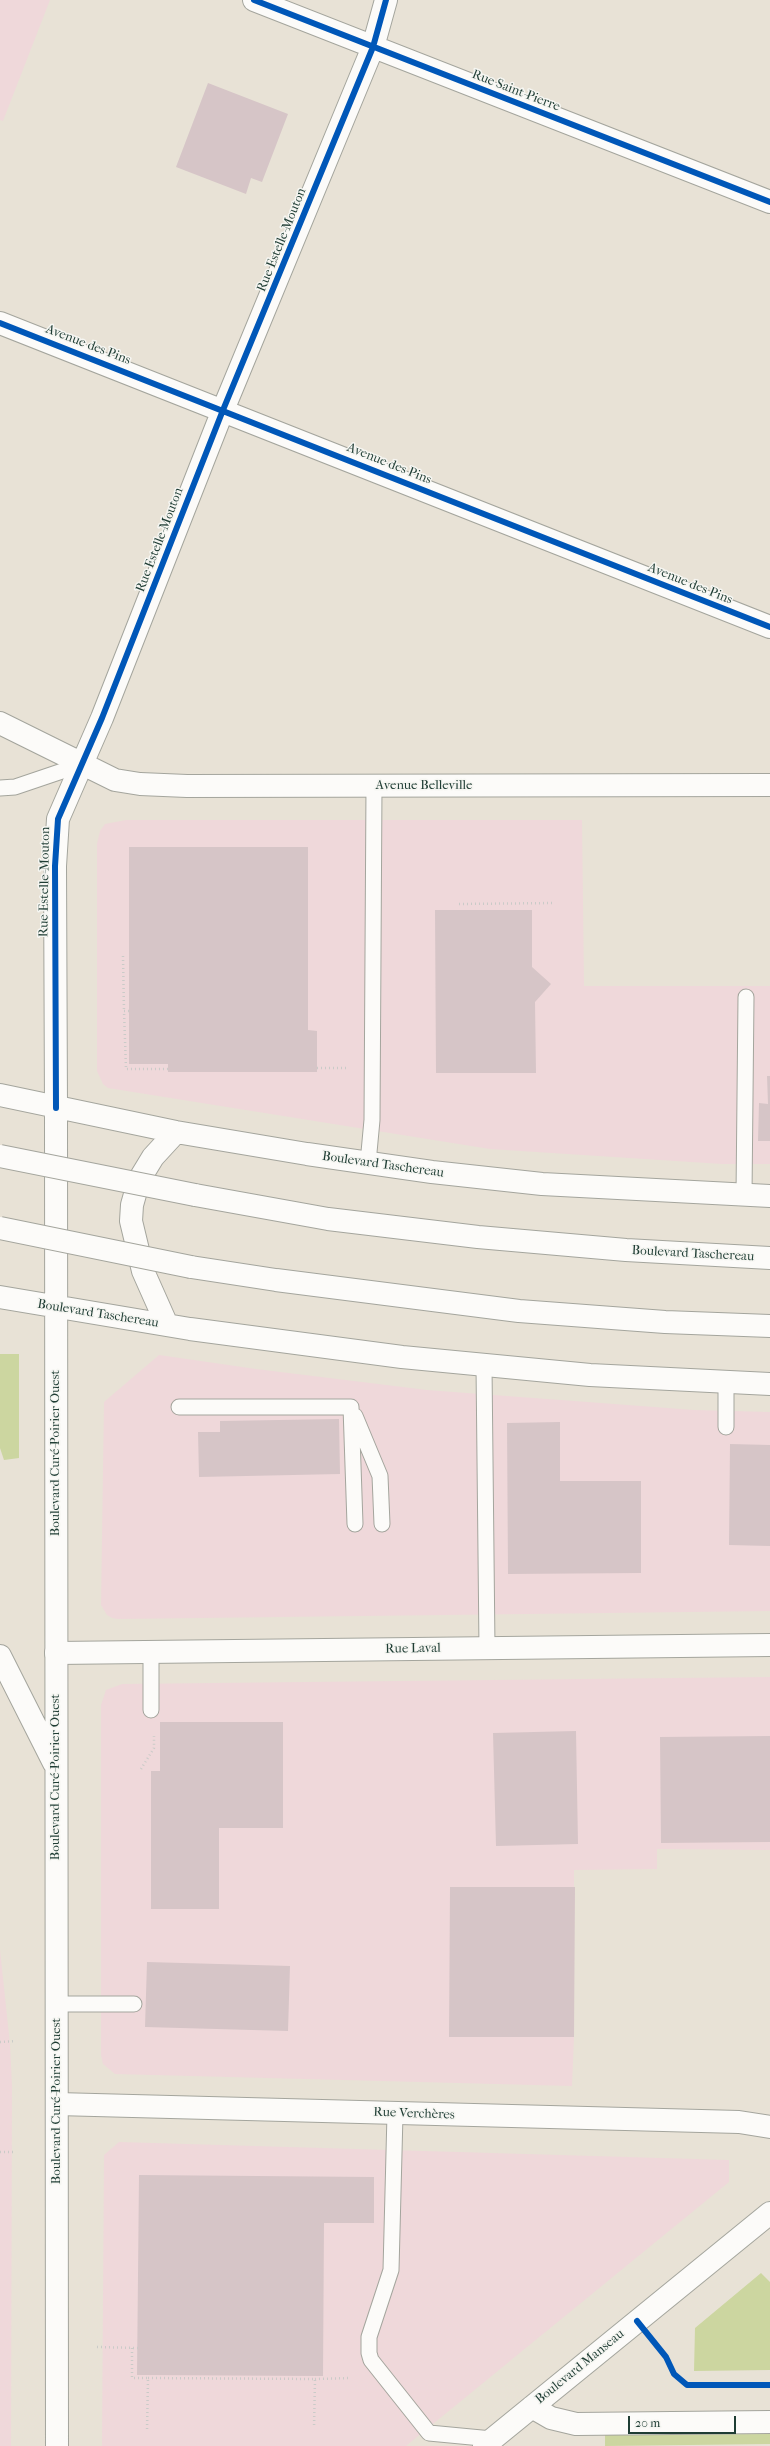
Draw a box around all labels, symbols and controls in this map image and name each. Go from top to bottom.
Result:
street label: Rue Saint-Pierre [470,67,562,115]
street label: Rue Estelle-Mouton [254,186,310,294]
street label: Avenue des Pins [43,322,133,368]
street label: Avenue des Pins [344,440,434,488]
street label: Rue Estelle-Mouton [133,486,187,594]
street label: Avenue des Pins [645,560,735,608]
street label: Avenue Belleville [376,778,472,794]
street label: Rue Estelle-Mouton [36,827,54,937]
street label: Boulevard Taschereau [321,1149,445,1181]
street label: Boulevard Taschereau [631,1243,755,1265]
street label: Boulevard Taschereau [36,1297,160,1331]
street label: Boulevard Curé-Poirier Ouest [48,1370,64,1536]
street label: Rue Laval [385,1641,441,1657]
street label: Boulevard Curé-Poirier Ouest [48,1694,64,1860]
street label: Boulevard Curé-Poirier Ouest [49,2018,65,2184]
street label: Rue Verchères [373,2105,455,2123]
street label: Boulevard Manseau [532,2326,628,2408]
scale bar [630,2408,738,2434]
text: 20 m [635,2416,660,2430]

